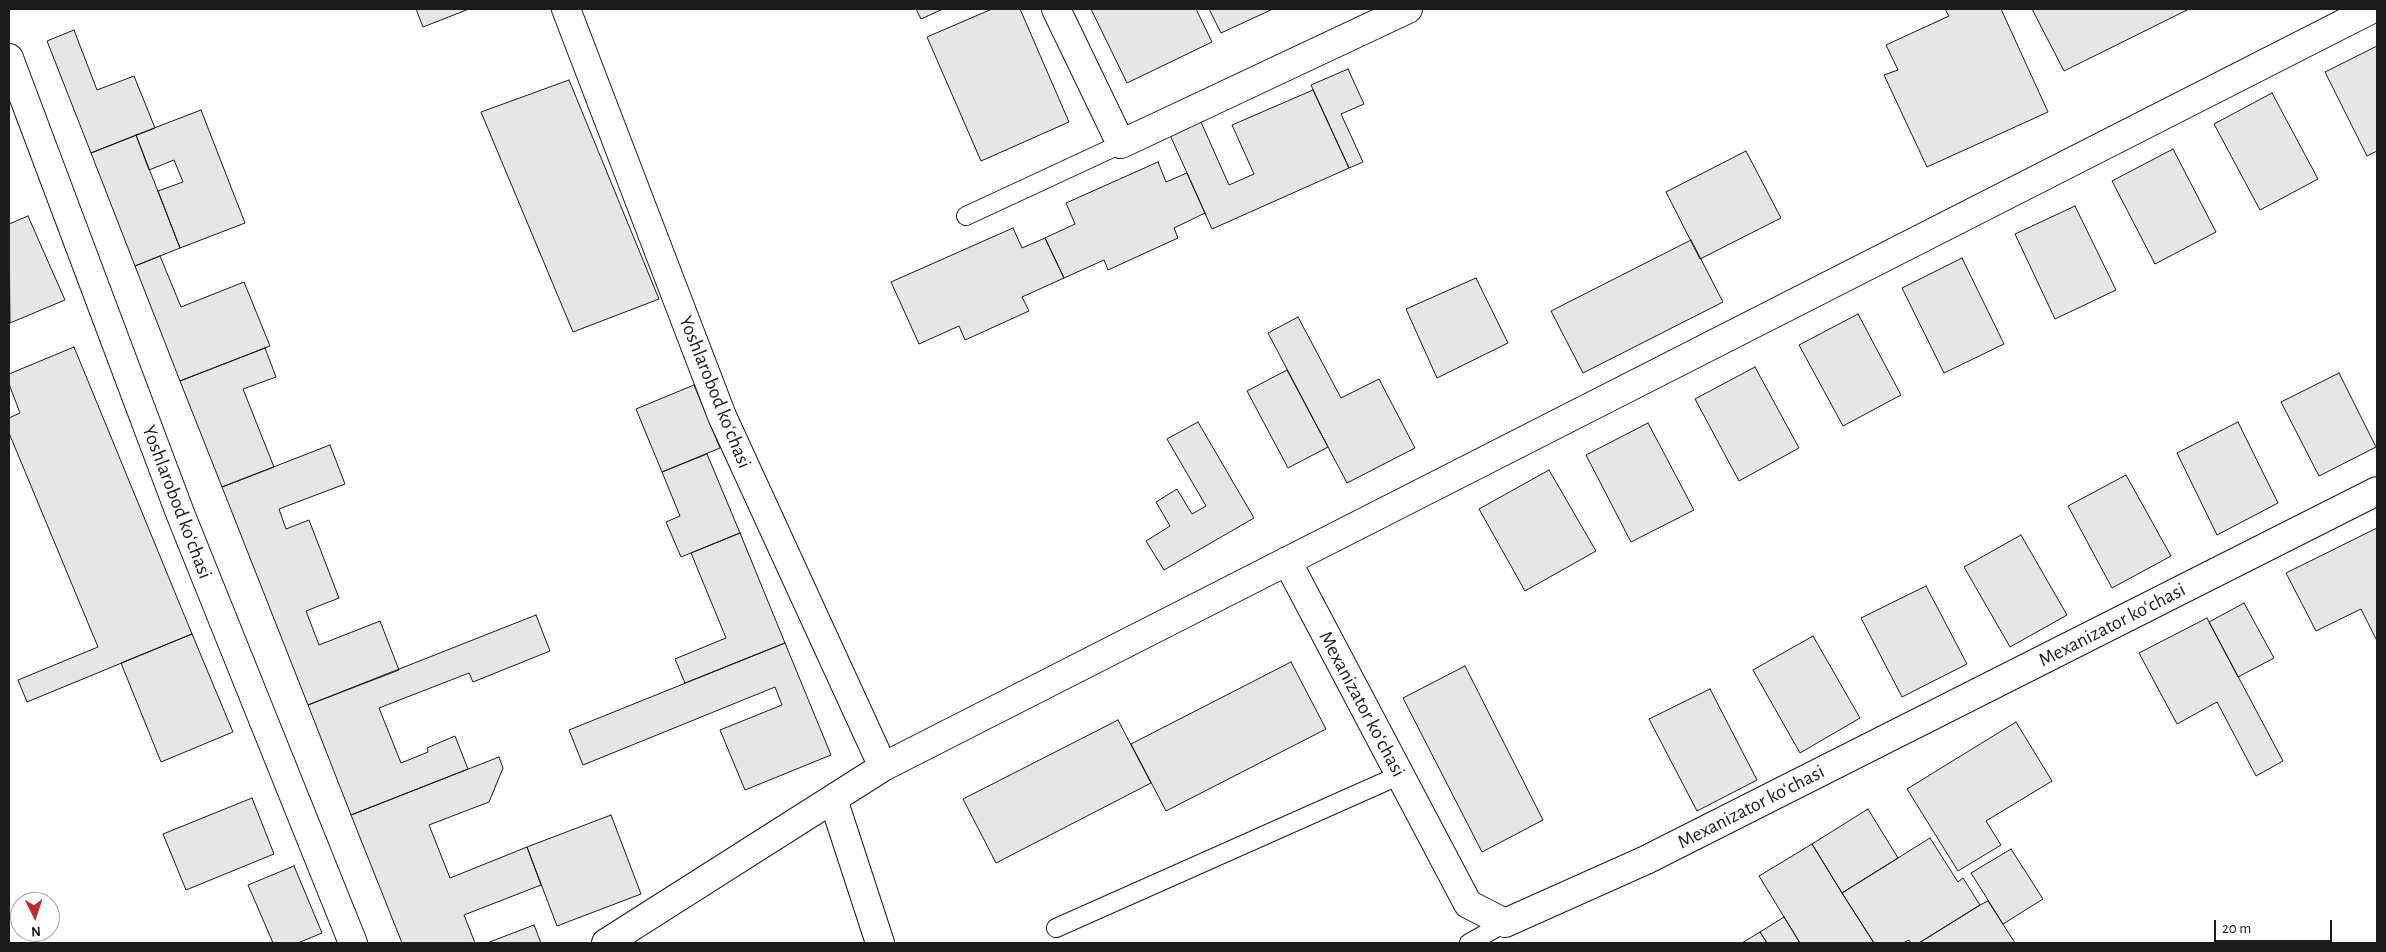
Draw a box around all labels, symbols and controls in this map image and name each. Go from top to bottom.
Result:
street label: Yoshlarobod koʻchasi [673,312,757,472]
street label: Yoshlarobod koʻchasi [137,422,217,582]
street label: Mexanizator koʻchasi [2035,578,2189,672]
street label: Mexanizator koʻchasi [1313,627,1411,781]
street label: Mexanizator koʻchasi [1674,760,1828,854]
north arrow [10,892,60,942]
scale bar [2216,910,2334,942]
text: 20 m [2222,921,2251,936]
text: N [31,924,41,938]

